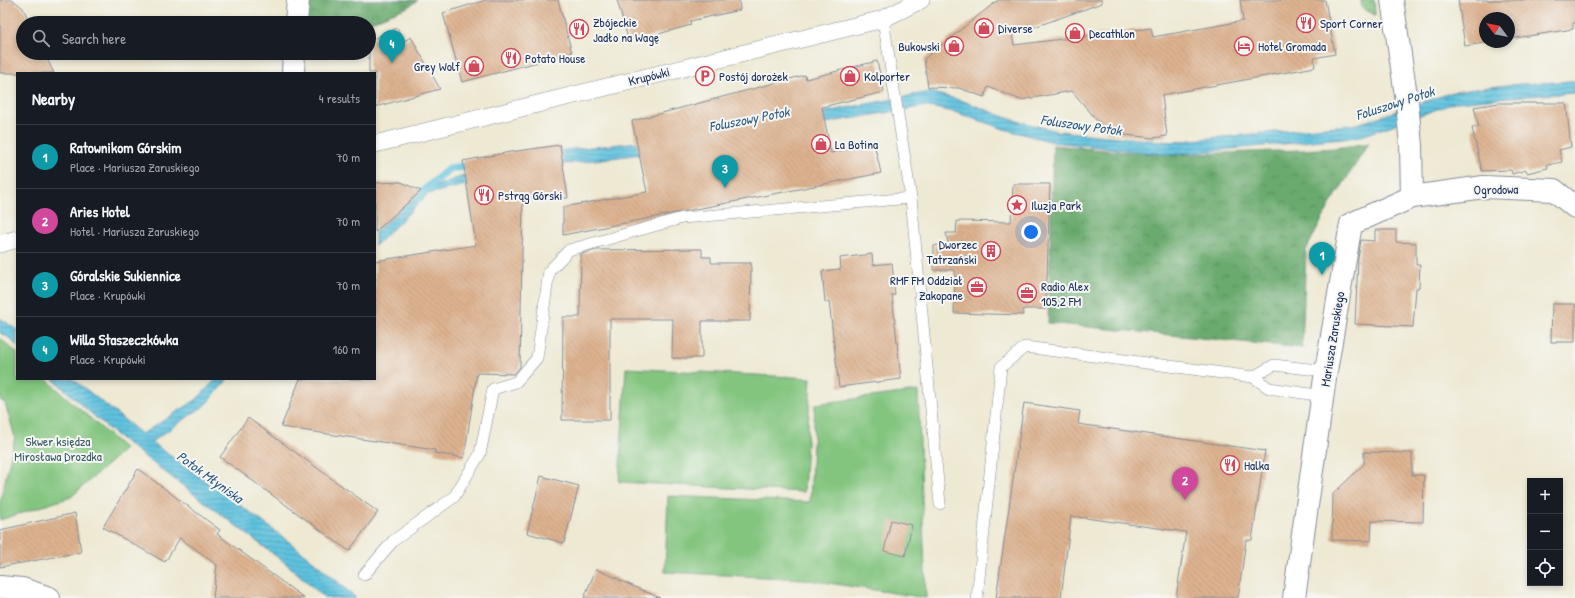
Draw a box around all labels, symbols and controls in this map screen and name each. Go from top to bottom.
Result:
restaurant icon: Sport Corner [1295,12,1317,34]
north arrow [1479,12,1515,48]
place label: Zbójeckie Jadło na Wagę [593,13,659,46]
place label: Sport Corner [1320,14,1383,32]
search box [16,16,376,60]
shop icon: Diverse [973,17,995,39]
restaurant icon: Zbójeckie Jadło na Wagę [568,18,590,40]
place label: Diverse [998,19,1033,37]
shop icon: Decathlon [1064,22,1086,44]
place label: Decathlon [1089,24,1135,42]
icon: search [30,27,52,49]
text: Search here [62,28,126,49]
pin: 4 [379,30,405,63]
shop icon: Bukowski [943,35,965,57]
hotel icon: Hotel Gromada [1233,35,1255,57]
place label: Bukowski [898,37,940,55]
place label: Hotel Gromada [1258,37,1326,55]
restaurant icon: Potato House [500,47,522,69]
place label: Potato House [525,49,585,67]
shop icon: Grey Wolf [463,55,485,77]
place label: Grey Wolf [414,57,460,75]
street label: Krupówki [626,62,672,90]
parking icon: Postój dorożek [694,65,716,87]
shop icon: Kolporter [839,65,861,87]
place label: Postój dorożek [719,67,789,85]
place label: Kolporter [864,67,910,85]
water label: Foluszowy Potok [1353,81,1438,125]
text: Nearby [32,87,75,110]
text: 4 results [319,89,360,107]
water label: Foluszowy Potok [707,101,792,137]
water label: Foluszowy Potok [1039,109,1124,141]
shop icon: La Botina [810,133,832,155]
place label: La Botina [835,135,878,153]
text: Ratownikom Górskim [70,137,181,158]
text: 1 [43,148,47,166]
text: 70 m [336,148,360,166]
pin: 3 [712,155,738,188]
text: Place · Mariusza Zaruskiego [70,158,200,176]
street label: Ogrodowa [1474,180,1518,198]
restaurant icon: Pstrąg Górski [473,184,495,206]
place label: Pstrąg Górski [498,186,562,204]
place icon: Iluzja Park [1006,194,1028,216]
place label: Iluzja Park [1031,196,1082,214]
text: Aries Hotel [70,201,130,222]
text: 2 [42,212,48,230]
text: 70 m [336,212,360,230]
text: Hotel · Mariusza Zaruskiego [70,222,199,240]
your location [1021,222,1041,242]
place label: Dworzec Tatrzański [926,235,977,268]
building icon: Dworzec Tatrzański [980,240,1002,262]
pin: 1 [1309,242,1335,275]
text: Góralskie Sukiennice [70,265,181,286]
place label: RMF FM Oddział Zakopane [890,271,963,304]
text: 3 [42,276,48,294]
text: 70 m [336,276,360,294]
office icon: RMF FM Oddział Zakopane [966,276,988,298]
place label: Radio Alex 105,2 FM [1041,277,1089,310]
office icon: Radio Alex 105,2 FM [1016,282,1038,304]
text: Place · Krupówki [70,286,146,304]
street label: Mariusza Zaruskiego [1316,290,1348,388]
text: Willa Staszeczkówka [70,329,178,350]
text: 4 [43,340,47,358]
text: 160 m [332,340,360,358]
text: Place · Krupówki [70,350,146,368]
park label: Skwer księdza Mirosława Drozdka [14,432,102,465]
water label: Potok Młyniska [173,446,248,509]
restaurant icon: Halka [1219,454,1241,476]
place label: Halka [1244,456,1269,474]
pin: 2 [1172,467,1198,500]
map controls [1527,478,1563,586]
button: + [1527,478,1563,514]
button: − [1527,514,1563,550]
button: locate [1527,550,1563,586]

